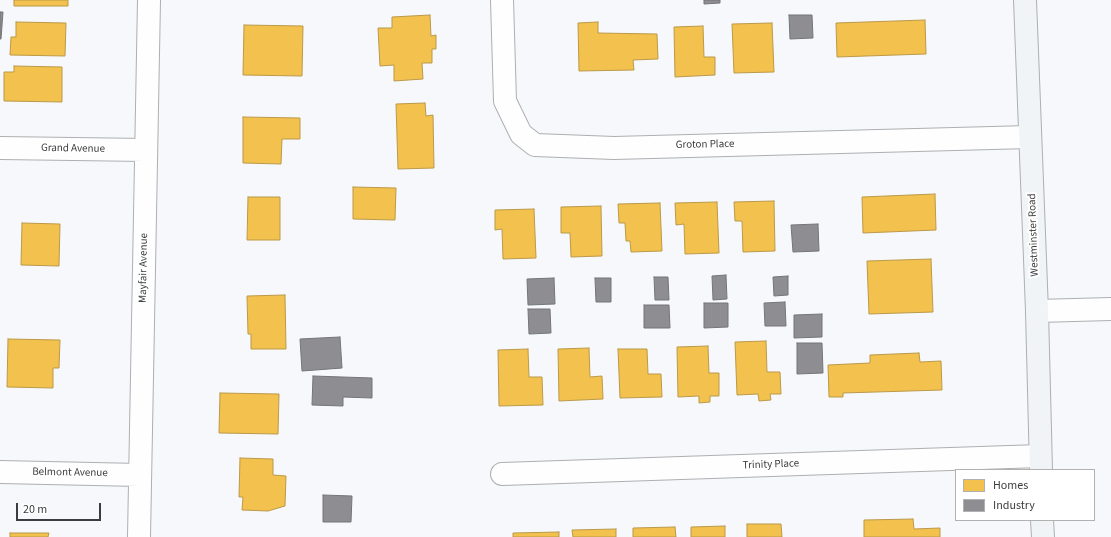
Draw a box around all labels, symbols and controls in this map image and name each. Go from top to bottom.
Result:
street label: Groton Place [675,138,735,152]
street label: Grand Avenue [41,142,105,156]
street label: Westminster Road [1026,193,1042,277]
street label: Mayfair Avenue [137,233,151,303]
street label: Trinity Place [743,457,799,473]
street label: Belmont Avenue [32,466,108,480]
legend [955,469,1095,521]
text: Homes [993,477,1028,494]
scale bar [18,495,103,521]
text: Industry [993,497,1035,514]
text: 20 m [23,501,47,518]

